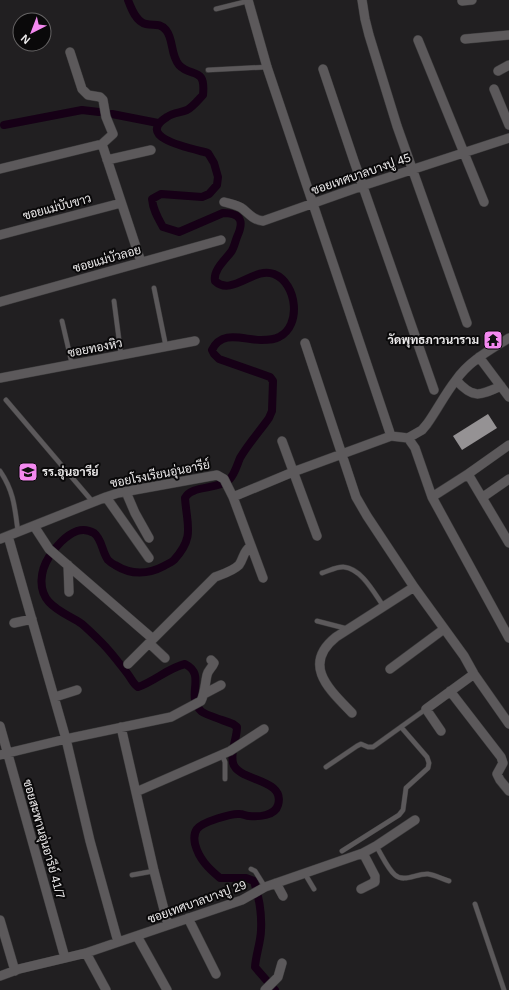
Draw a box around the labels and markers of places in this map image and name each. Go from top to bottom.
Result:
temple icon: วัดพุทธภาวนาราม [482,329,504,351]
place label: วัดพุทธภาวนาราม [388,333,479,348]
school or university icon: รร.อุ่นอารีย์ [17,461,39,483]
place label: รร.อุ่นอารีย์ [42,464,100,480]

